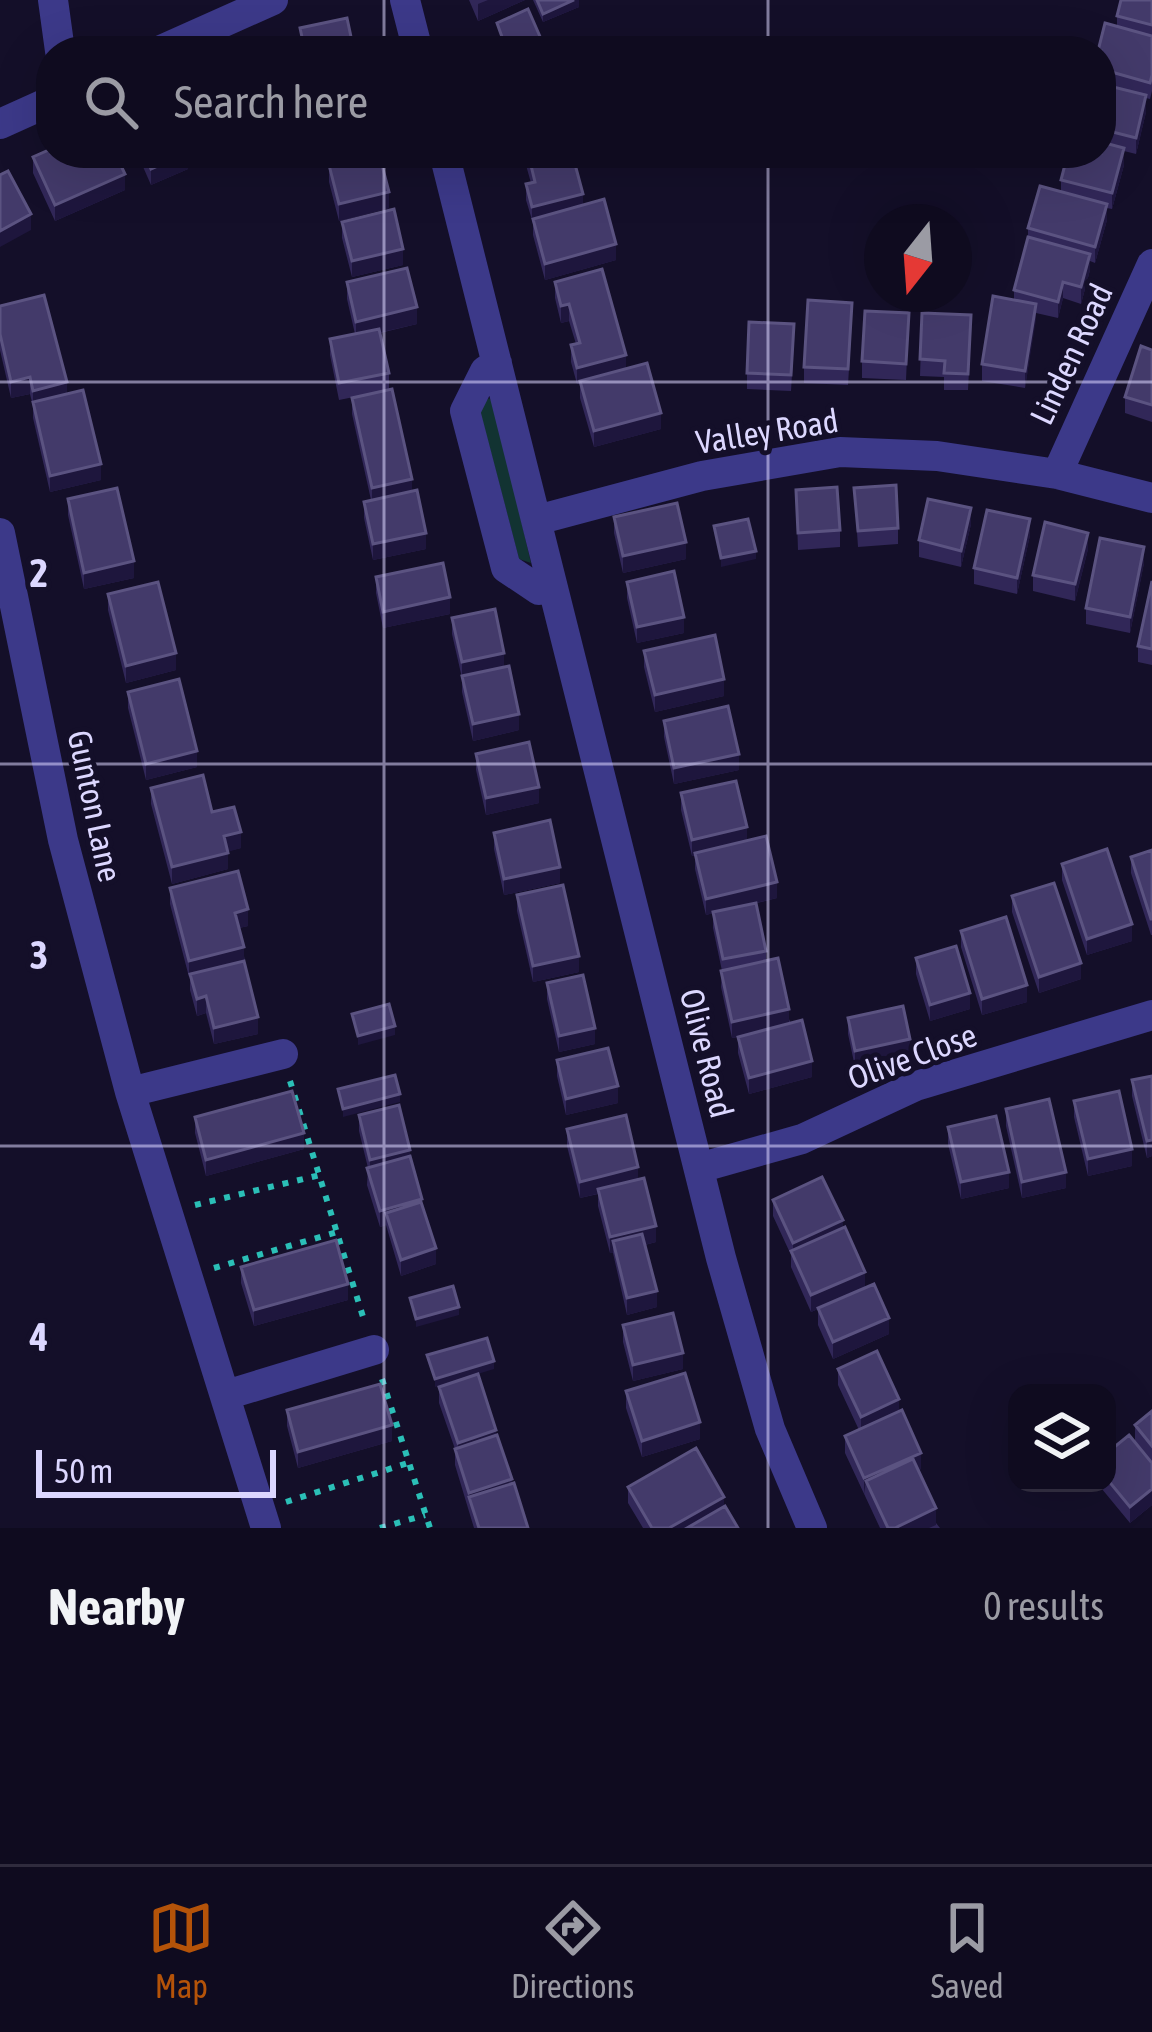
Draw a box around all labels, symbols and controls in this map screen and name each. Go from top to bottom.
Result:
search box [36,36,1116,168]
icon: search [78,69,144,135]
text: Search here [174,76,368,128]
north arrow [864,204,972,312]
street label: Linden Road [1022,278,1120,430]
street label: Valley Road [693,401,841,461]
text: 2 [30,551,48,595]
street label: Gunton Lane [60,727,130,885]
text: 3 [30,933,48,977]
street label: Olive Road [673,985,741,1121]
street label: Olive Close [843,1015,981,1097]
text: 4 [29,1315,48,1359]
map controls [1008,1384,1116,1492]
button: layers [1008,1384,1116,1492]
scale bar [36,1444,276,1497]
text: 50 m [54,1452,113,1490]
text: Nearby [48,1577,185,1636]
text: 0 results [983,1584,1104,1628]
tab: Map [148,1895,214,2005]
tab: Directions [511,1895,634,2005]
tab: Saved [931,1895,1004,2005]

